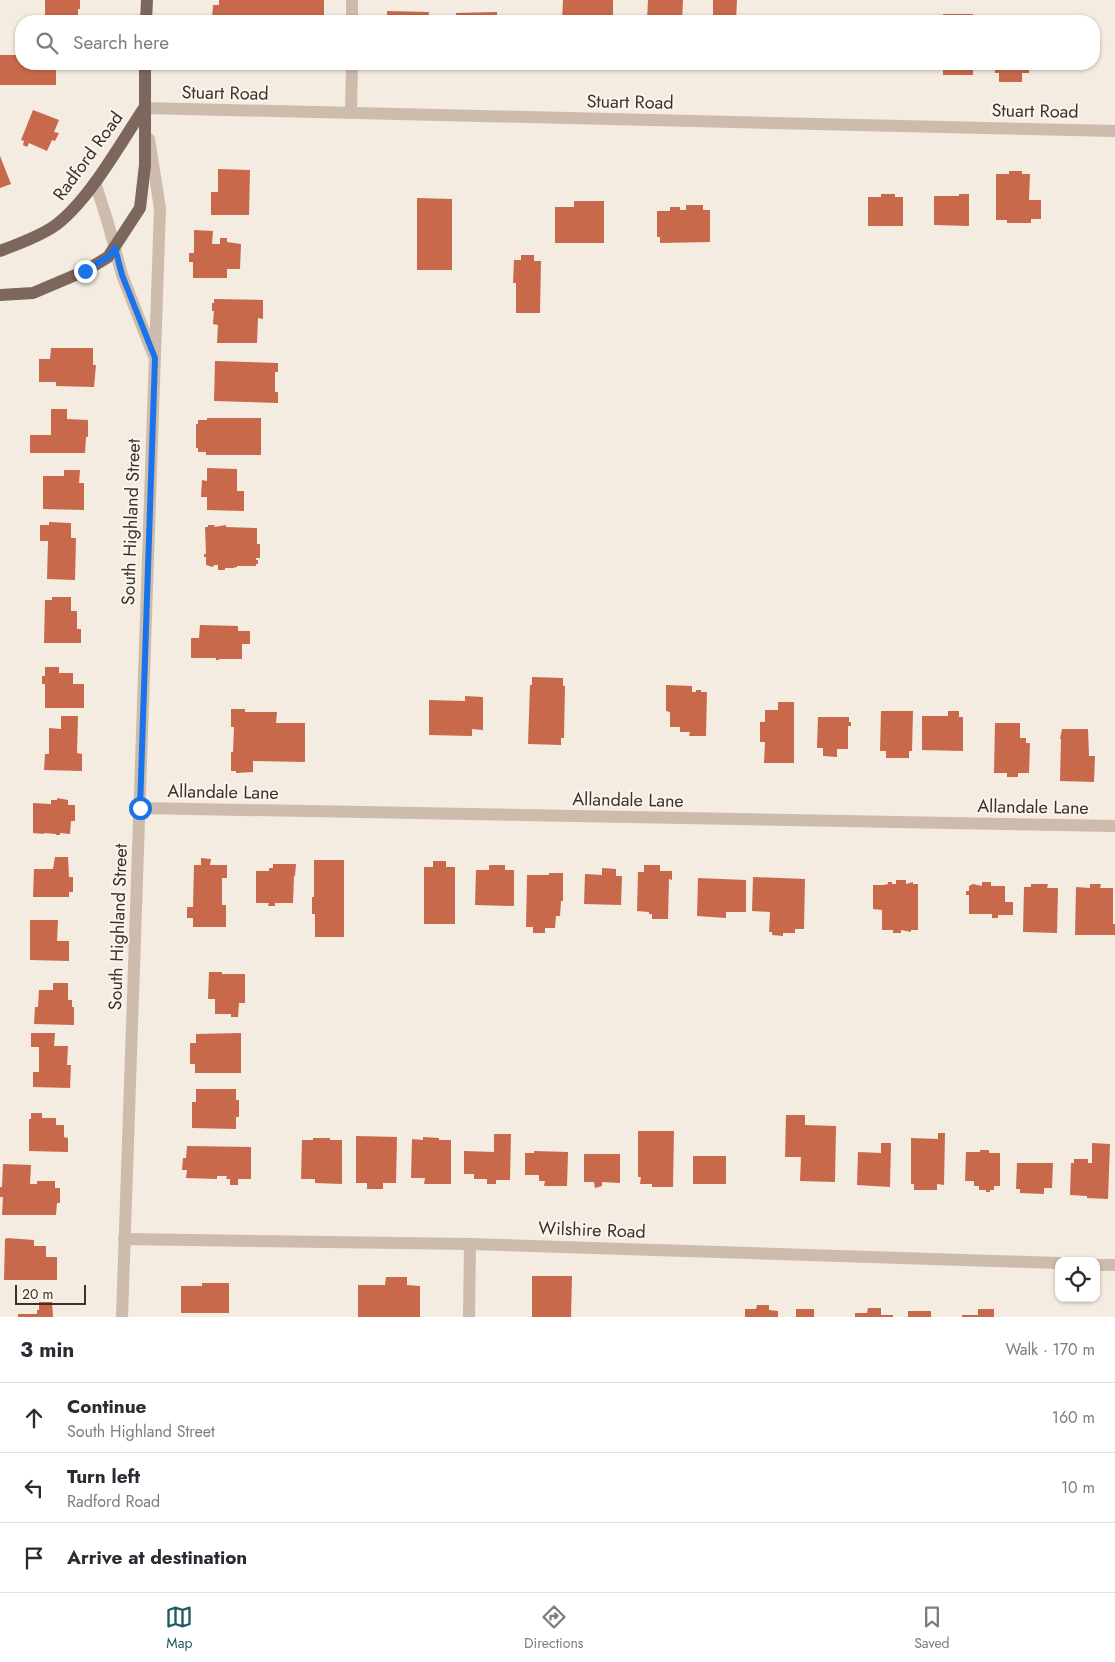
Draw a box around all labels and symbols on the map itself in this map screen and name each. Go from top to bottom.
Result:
street label: Stuart Road [181,79,269,107]
street label: Stuart Road [586,88,674,116]
street label: Stuart Road [991,97,1079,125]
street label: Radford Road [47,106,129,206]
route end [74,260,97,283]
street label: South Highland Street [115,438,147,606]
street label: Allandale Lane [167,778,279,806]
street label: Allandale Lane [572,786,684,814]
street label: Allandale Lane [977,793,1089,821]
route start [129,797,152,820]
street label: South Highland Street [102,843,134,1011]
street label: Wilshire Road [538,1215,646,1245]
scale bar [15,1282,86,1305]

